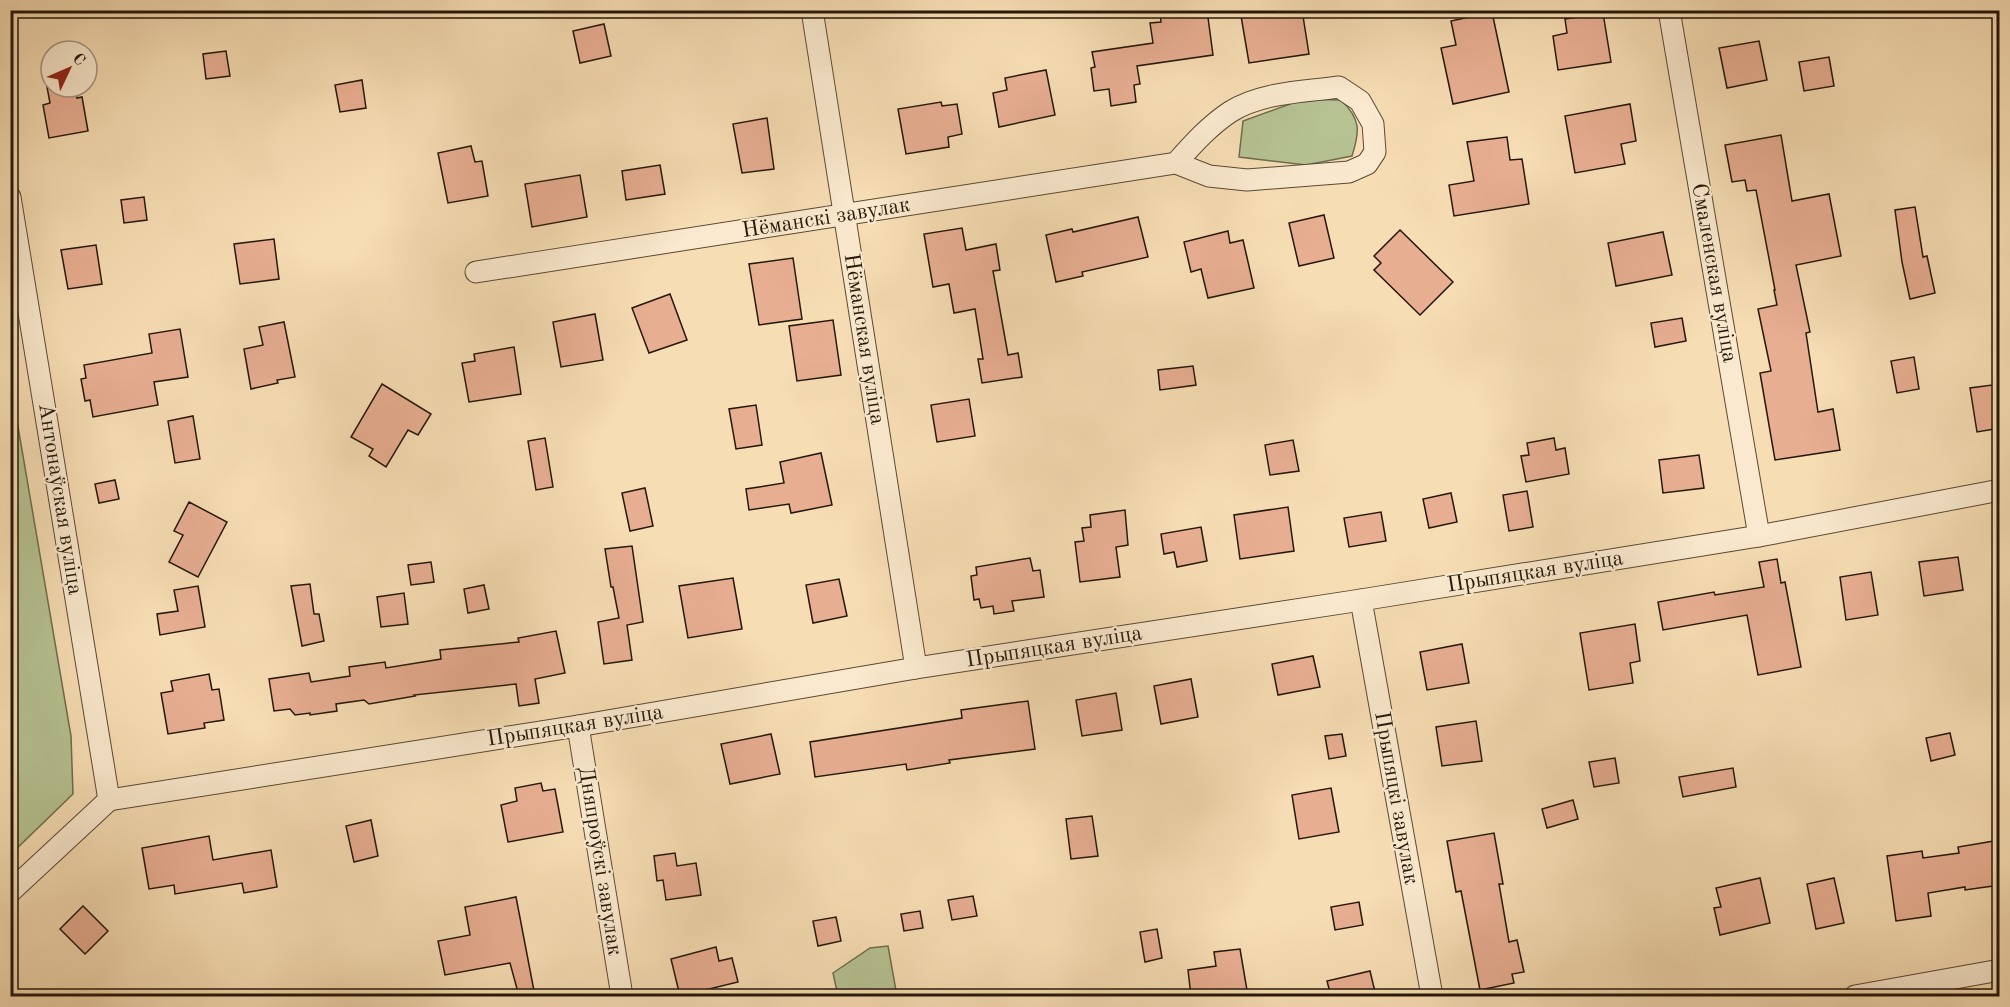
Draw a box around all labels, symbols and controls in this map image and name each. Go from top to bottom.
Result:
north arrow [39,39,99,99]
text: С [69,51,88,69]
street label: Смаленская вуліца [1687,182,1741,364]
street label: Нёманскі завулак [740,194,912,242]
street label: Нёманская вуліца [840,252,888,426]
street label: Антонаўская вуліца [34,402,86,597]
street label: Прыпяцкая вуліца [1445,547,1625,597]
street label: Прыпяцкая вуліца [964,622,1144,672]
street label: Прыпяцкая вуліца [485,701,665,751]
street label: Прыпяцкі завулак [1370,710,1422,886]
street label: Дняпроўскі завулак [574,765,626,957]

